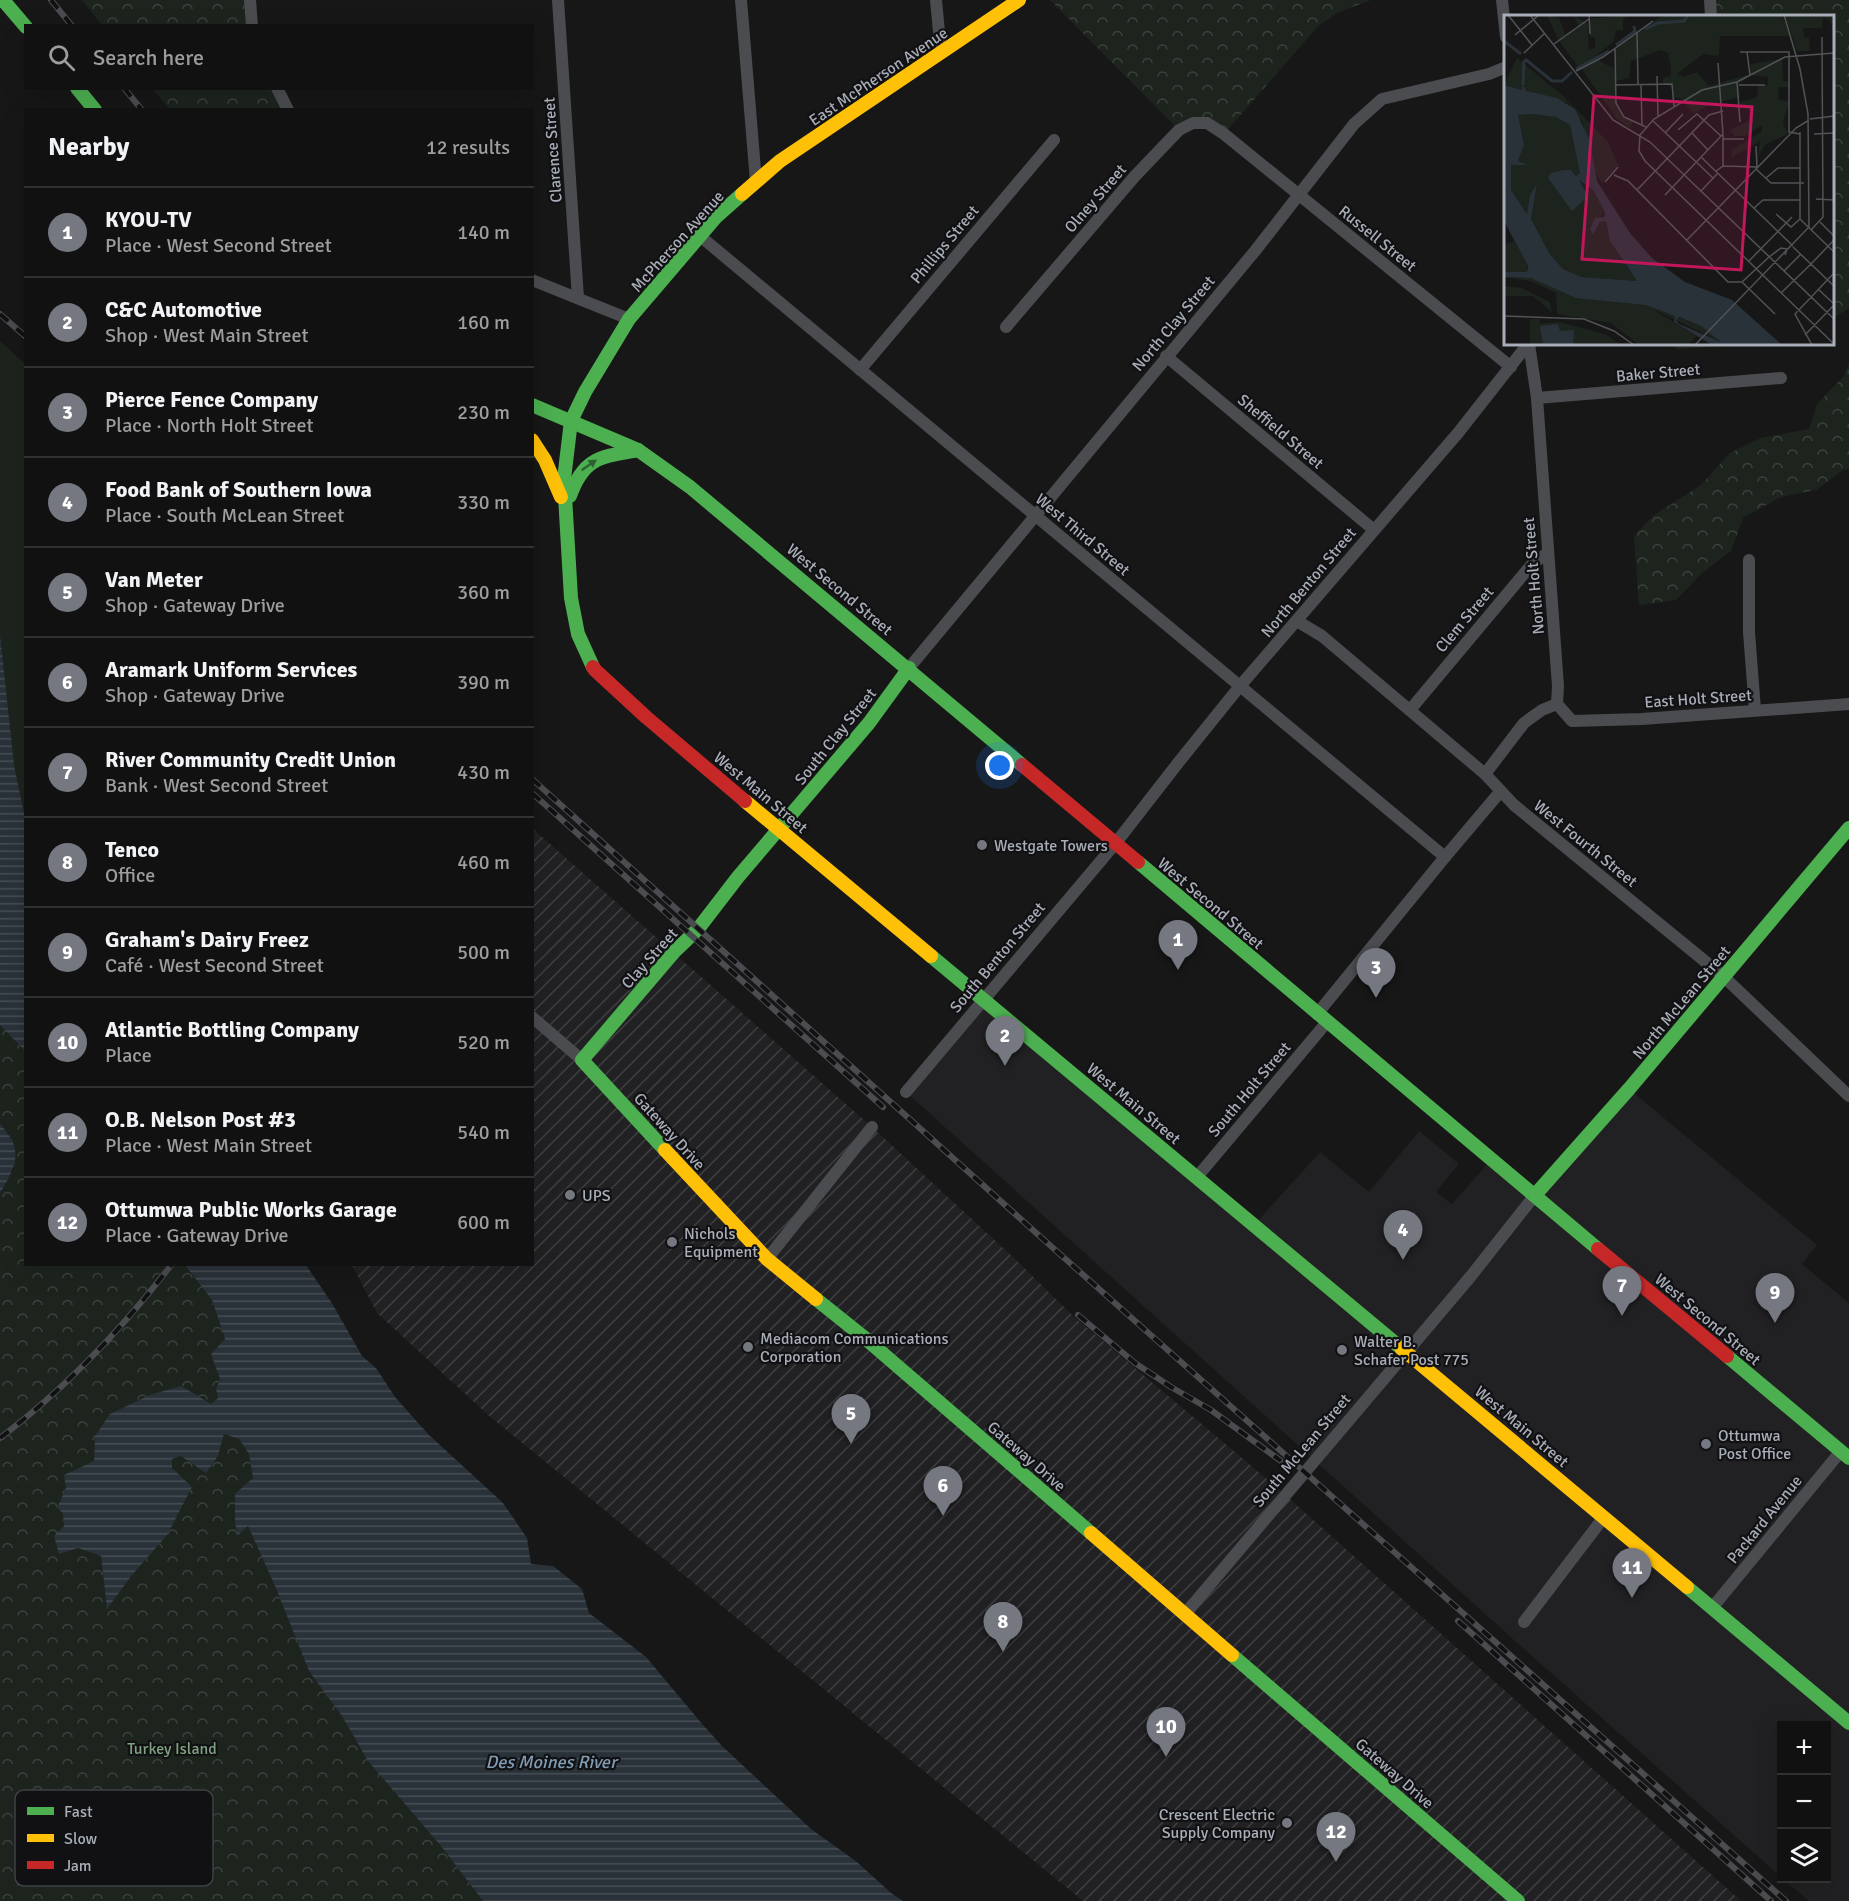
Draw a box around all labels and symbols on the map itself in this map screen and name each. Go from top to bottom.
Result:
inset map [1504,15,1834,345]
street label: East McPherson Avenue [805,23,952,131]
street label: Clarence Street [539,96,567,203]
street label: Olney Street [1061,160,1131,237]
street label: McPherson Avenue [627,187,729,297]
street label: Phillips Street [906,201,984,288]
street label: Russell Street [1334,201,1421,277]
street label: North Clay Street [1128,272,1220,375]
street label: Baker Street [1615,359,1701,387]
street label: Sheffield Street [1233,390,1328,474]
one-way arrow [580,459,596,471]
street label: West Third Street [1031,489,1134,580]
street label: North Holt Street [1519,516,1549,635]
street label: North Benton Street [1257,523,1361,642]
street label: West Second Street [782,540,897,640]
street label: Clem Street [1431,582,1498,657]
street label: South Clay Street [791,684,881,789]
street label: East Holt Street [1644,685,1753,713]
street label: West Main Street [709,748,812,838]
your location [985,751,1014,780]
street label: West Fourth Street [1529,796,1642,892]
place label: Westgate Towers [994,836,1108,856]
marker: Westgate Towers [975,838,989,852]
street label: West Second Street [1153,854,1268,954]
street label: South Benton Street [946,898,1050,1017]
pin: 1 [1158,920,1198,970]
street label: Clay Street [617,924,683,993]
street label: North McLean Street [1629,942,1735,1063]
pin: 3 [1356,948,1396,998]
pin: 2 [986,1016,1024,1066]
street label: South Holt Street [1204,1038,1296,1141]
street label: West Main Street [1082,1059,1185,1149]
street label: Gateway Drive [629,1089,709,1175]
place label: UPS [582,1186,611,1206]
marker: UPS [563,1188,577,1202]
pin: 4 [1384,1210,1422,1260]
place label: Nichols Equipment [684,1224,758,1262]
marker: Nichols Equipment [665,1235,679,1249]
pin: 7 [1602,1266,1642,1316]
street label: West Second Street [1650,1270,1765,1370]
pin: 9 [1756,1274,1794,1323]
place label: Mediacom Communications Corporation [760,1329,949,1367]
place label: Walter B. Schafer Post 775 [1354,1332,1469,1370]
marker: Mediacom Communications Corporation [741,1340,755,1354]
marker: Walter B. Schafer Post 775 [1335,1343,1349,1357]
street label: West Main Street [1470,1382,1573,1472]
street label: South McLean Street [1248,1389,1355,1512]
pin: 5 [832,1394,870,1444]
street label: Gateway Drive [983,1417,1070,1496]
place label: Ottumwa Post Office [1718,1426,1791,1464]
marker: Ottumwa Post Office [1699,1437,1713,1451]
pin: 6 [924,1466,962,1516]
street label: Packard Avenue [1723,1471,1807,1568]
pin: 11 [1612,1548,1652,1598]
pin: 8 [984,1602,1022,1652]
pin: 10 [1146,1708,1186,1757]
street label: Gateway Drive [1351,1734,1438,1813]
park label: Turkey Island [127,1739,217,1759]
water label: Des Moines River [485,1751,619,1773]
legend [15,1790,213,1886]
text: Fast [64,1802,93,1822]
place label: Crescent Electric Supply Company [1159,1805,1276,1843]
pin: 12 [1316,1812,1356,1862]
marker: Crescent Electric Supply Company [1280,1816,1294,1830]
text: Slow [64,1829,98,1849]
text: Jam [64,1856,92,1876]

